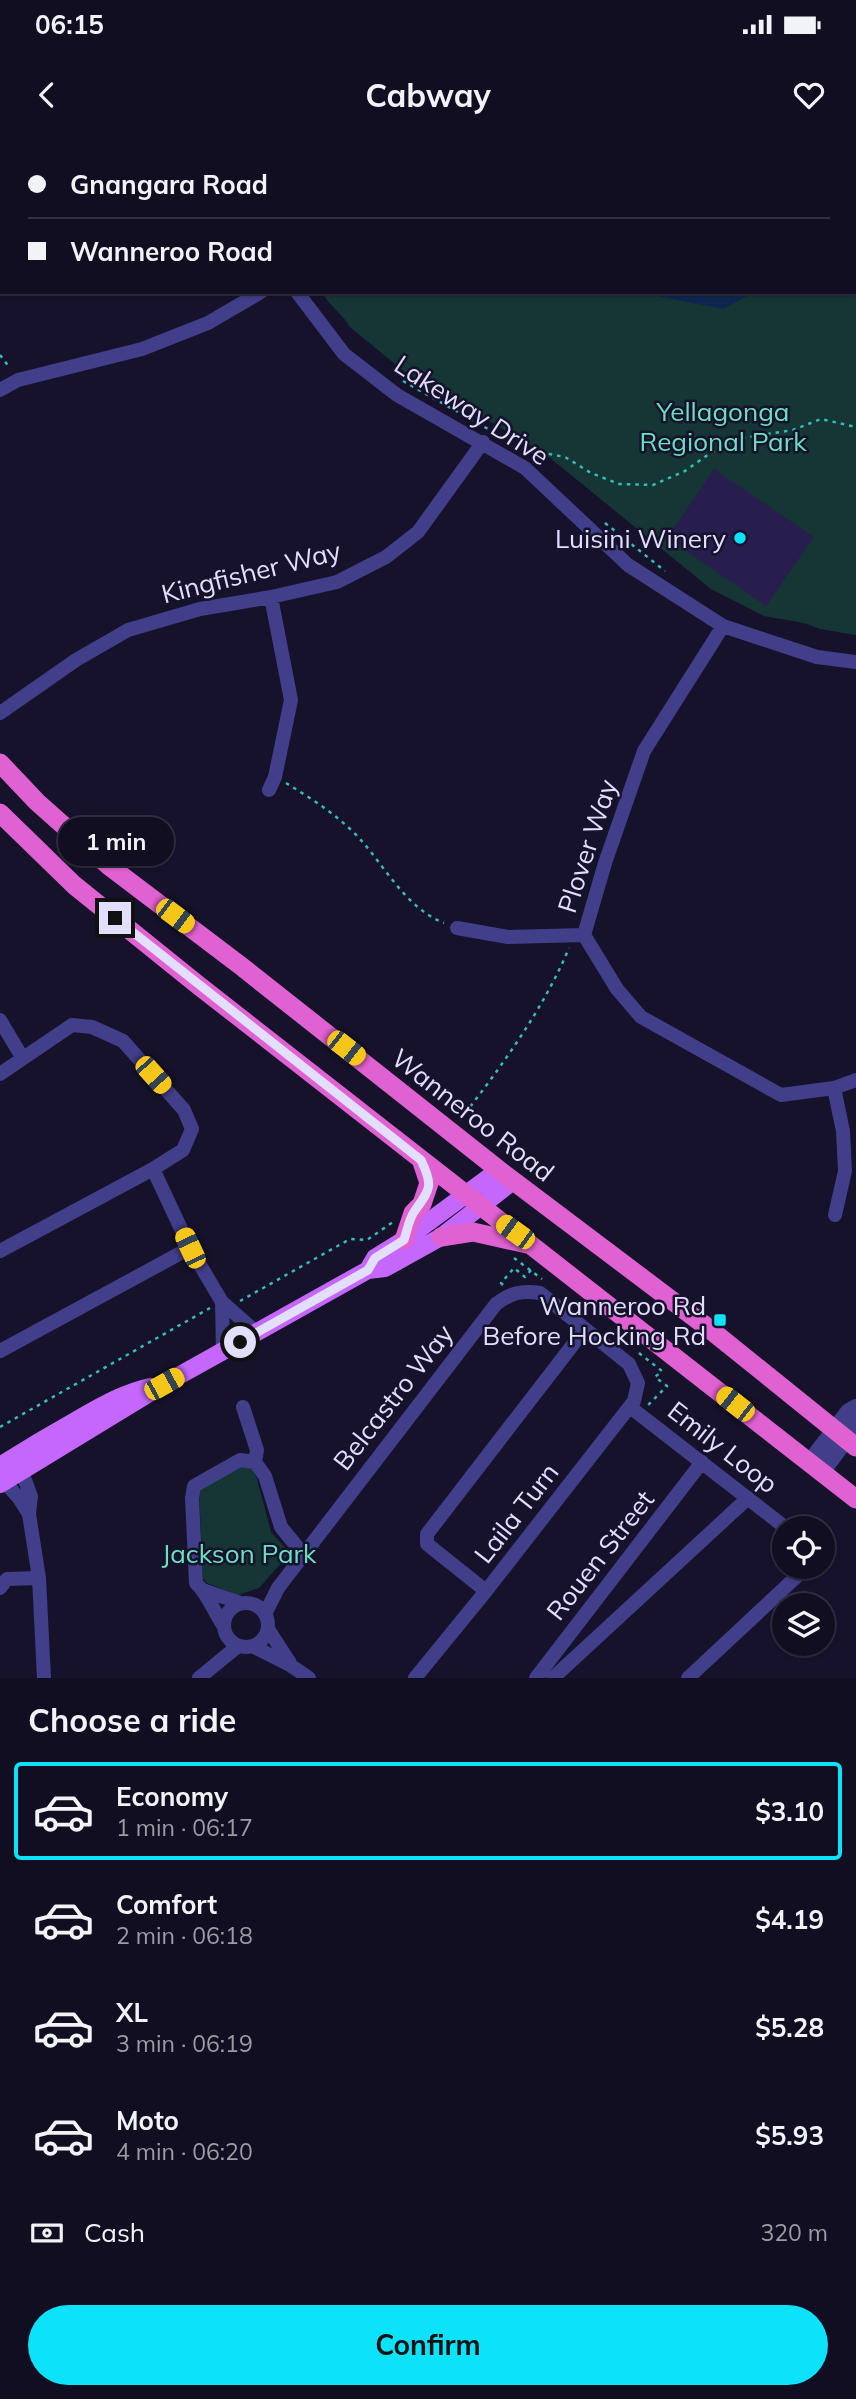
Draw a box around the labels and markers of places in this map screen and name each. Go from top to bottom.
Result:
place label: Luisini Winery [555,522,726,555]
marker: Luisini Winery [732,530,748,546]
place label: Wanneroo Rd Before Hocking Rd [483,1289,706,1352]
marker: Wanneroo Rd Before Hocking Rd [712,1312,728,1328]

